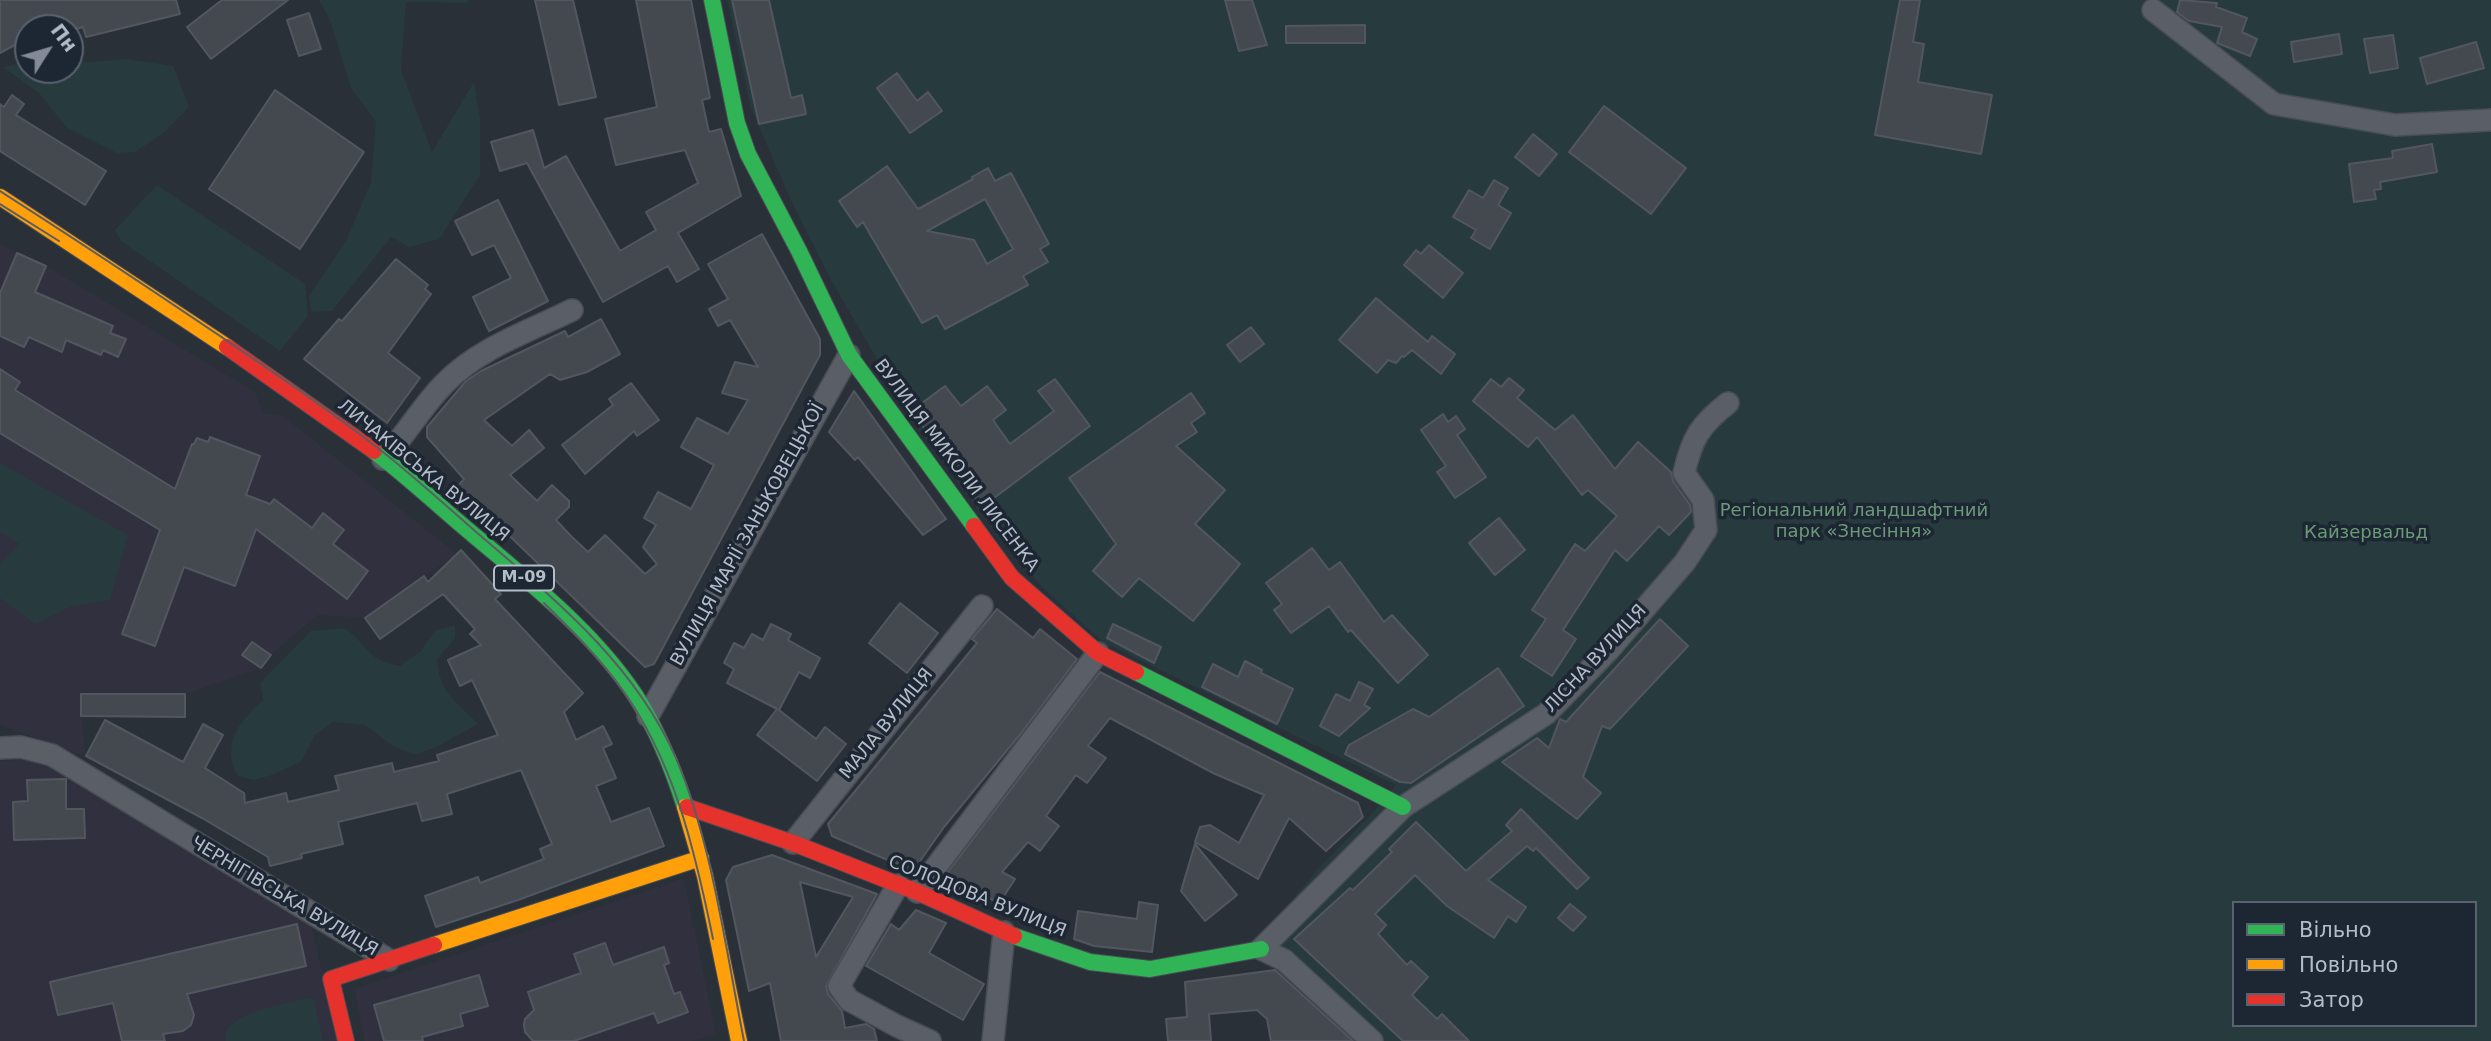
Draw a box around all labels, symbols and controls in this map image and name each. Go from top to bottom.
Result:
north arrow [14,14,84,84]
text: Пн [47,19,82,56]
street label: ВУЛИЦЯ МИКОЛИ ЛИСЕНКА [869,355,1043,577]
street label: ЛИЧАКІВСЬКА ВУЛИЦЯ [333,395,513,547]
street label: ВУЛИЦЯ МАРІЇ ЗАНЬКОВЕЦЬКОЇ [667,400,829,670]
park label: Регіональний ландшафтний парк «Знесіння» [1720,500,1988,542]
park label: Кайзервальд [2304,522,2428,544]
road number: М-09 [494,566,554,590]
street label: ЛІСНА ВУЛИЦЯ [1540,601,1652,717]
street label: МАЛА ВУЛИЦЯ [836,664,938,784]
street label: ЧЕРНІГІВСЬКА ВУЛИЦЯ [186,832,382,962]
street label: СОЛОДОВА ВУЛИЦЯ [885,851,1069,943]
legend [2232,901,2477,1027]
text: Вільно [2299,918,2372,942]
text: Повільно [2299,953,2398,977]
text: Затор [2299,988,2364,1012]

